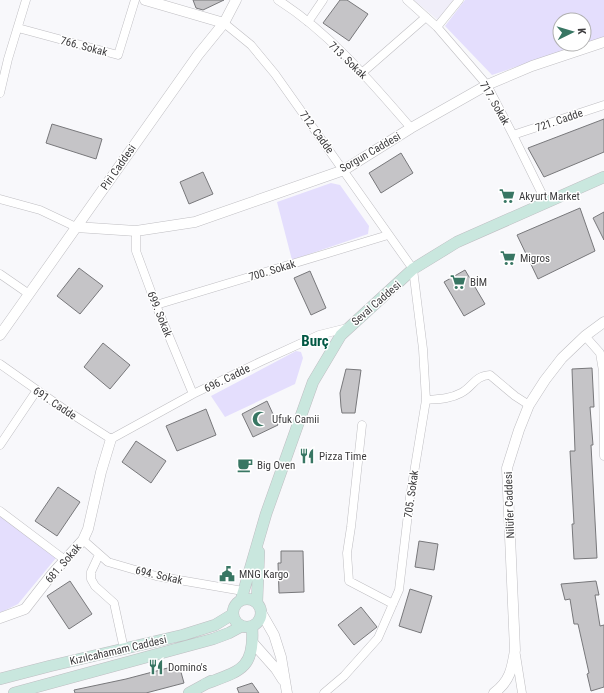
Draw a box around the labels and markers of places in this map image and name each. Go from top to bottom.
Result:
supermarket icon: Akyurt Market [498,187,516,205]
place label: Akyurt Market [519,190,580,203]
supermarket icon: Migros [499,249,517,267]
place label: Migros [520,252,550,265]
supermarket icon: BİM [449,273,467,291]
place label: BİM [470,276,487,289]
mosque icon: Ufuk Camii [251,410,269,428]
place label: Ufuk Camii [272,413,319,426]
restaurant icon: Pizza Time [298,447,316,465]
place label: Pizza Time [319,450,367,463]
cafe icon: Big Oven [236,456,254,474]
place label: Big Oven [257,459,295,472]
public building icon: MNG Kargo [218,565,236,583]
place label: MNG Kargo [239,568,289,581]
restaurant icon: Domino's [147,658,165,676]
place label: Domino's [168,661,207,674]

